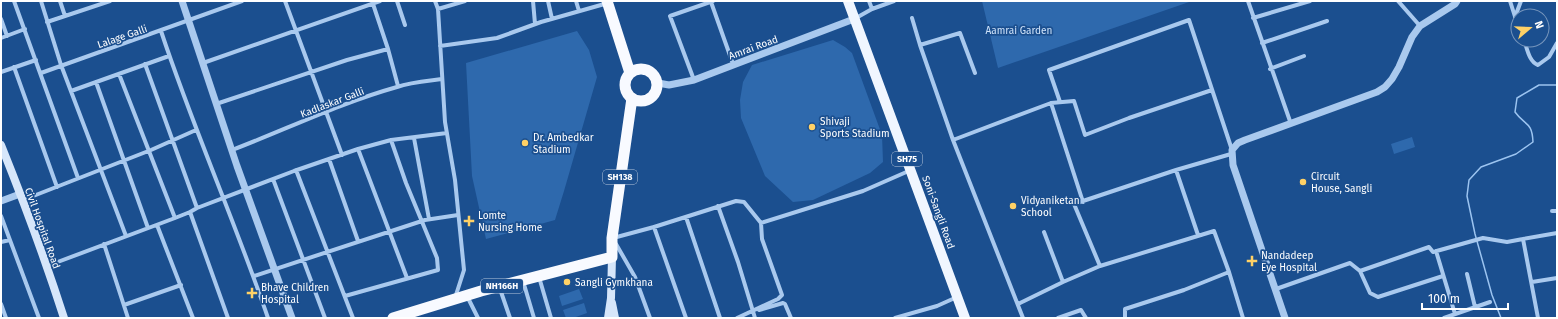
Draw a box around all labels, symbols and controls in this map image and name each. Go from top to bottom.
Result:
north arrow [1510,8,1550,48]
text: N [1532,19,1546,30]
street label: Lalage Galli [96,23,149,51]
park label: Aamrai Garden [986,25,1052,37]
street label: Amrai Road [727,33,780,62]
street label: Kadlaskar Galli [299,85,366,121]
place label: Shivaji Sports Stadium [820,116,890,140]
marker: Shivaji Sports Stadium [807,122,817,132]
place label: Dr. Ambedkar Stadium [533,132,594,156]
marker: Dr. Ambedkar Stadium [520,138,530,148]
road number: SH75 [892,152,922,166]
road number: SH138 [603,170,637,184]
place label: Circuit House, Sangli [1311,171,1372,195]
street label: Soni-Sangli Road [919,174,957,251]
marker: Circuit House, Sangli [1298,177,1308,187]
street label: Civil Hospital Road [22,186,62,270]
place label: Vidyaniketan School [1021,195,1080,219]
marker: Vidyaniketan School [1008,201,1018,211]
place label: Lomte Nursing Home [478,210,542,234]
marker: Lomte Nursing Home [463,215,475,227]
place label: Nandadeep Eye Hospital [1261,250,1317,274]
marker: Nandadeep Eye Hospital [1246,255,1258,267]
marker: Sangli Gymkhana [562,277,572,287]
place label: Sangli Gymkhana [575,277,653,289]
road number: NH166H [481,279,523,293]
place label: Bhave Children Hospital [261,282,329,306]
scale bar [1422,285,1508,311]
marker: Bhave Children Hospital [246,287,258,299]
text: 100 m [1428,292,1460,306]

